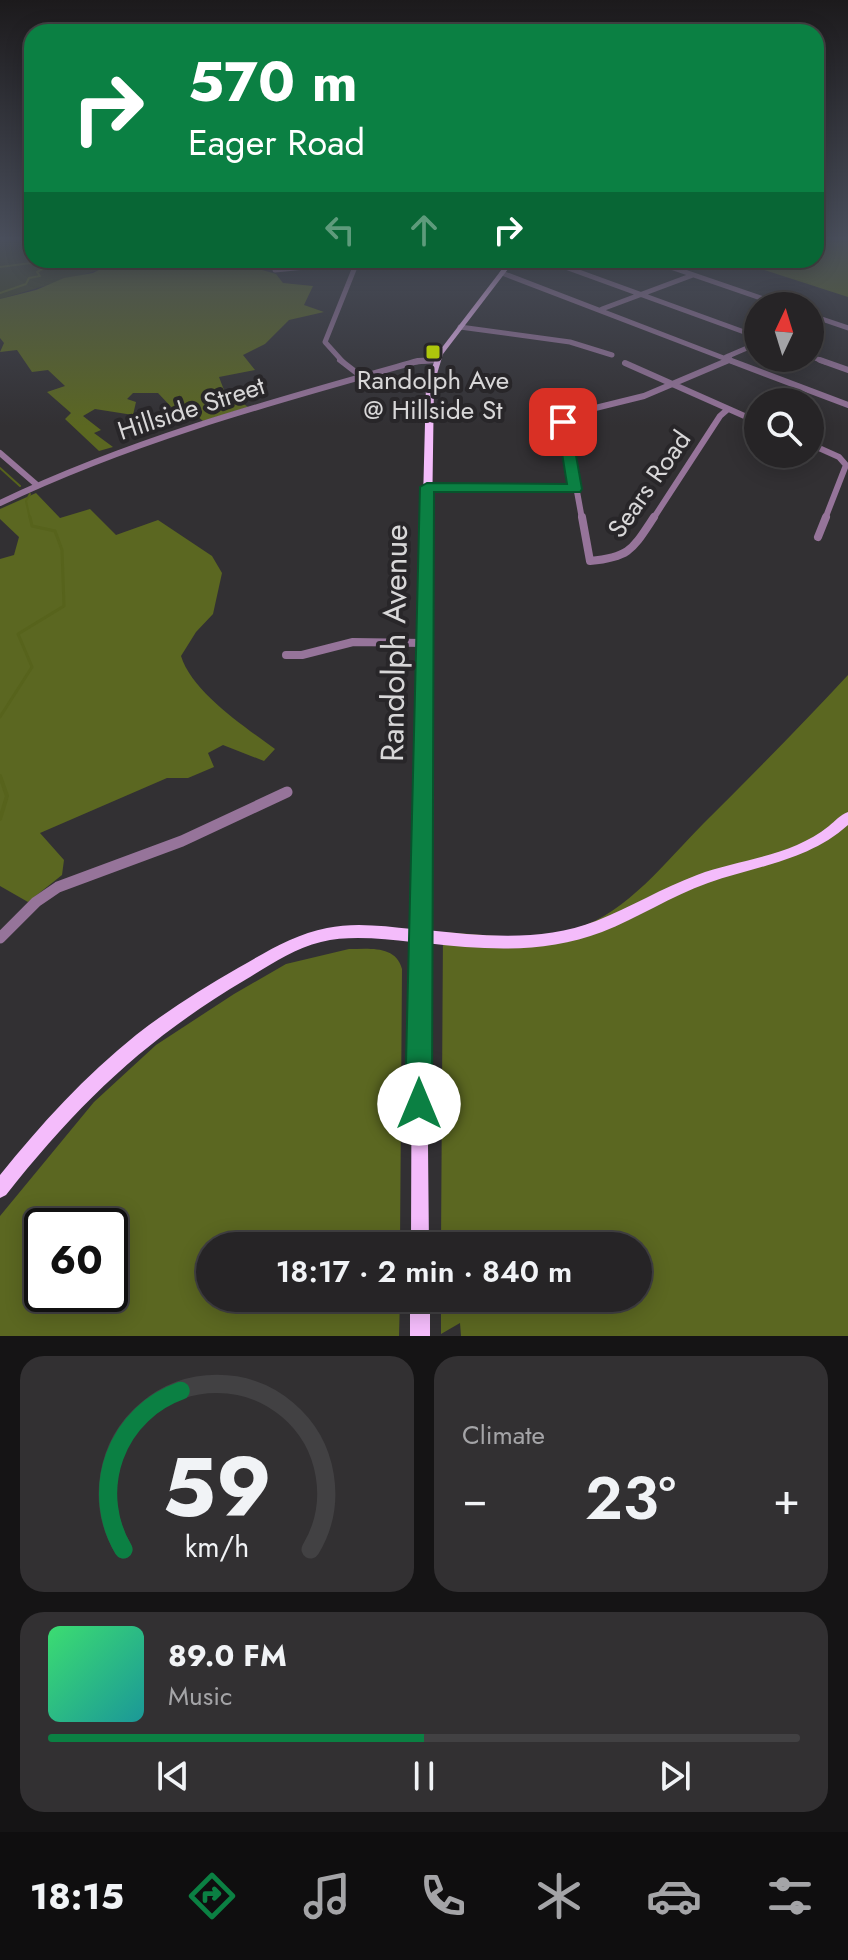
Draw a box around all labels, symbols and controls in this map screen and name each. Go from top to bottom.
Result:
text: 570 m [188,41,358,122]
icon: right [56,56,160,160]
text: Eager Road [188,116,365,168]
icon: left [318,208,362,252]
icon: ahead [402,208,446,252]
icon: right [486,208,530,252]
north arrow [744,292,824,372]
map controls [744,292,824,468]
marker: Randolph Ave @ Hillside St [424,343,442,361]
place label: Randolph Ave @ Hillside St [357,361,509,429]
street label: Hillside Street [113,366,270,450]
pin [529,388,597,456]
button: search [744,388,824,468]
icon: arrive [541,400,585,444]
street label: Sears Road [598,423,700,545]
street label: Randolph Avenue [369,524,419,762]
position arrow [377,1062,461,1146]
speed limit sign: 60 [24,1208,128,1312]
text: 18:17 · 2 min · 840 m [276,1250,572,1293]
text: Climate [462,1416,545,1454]
text: 59 [162,1427,272,1547]
text: 23° [585,1455,676,1542]
text: − [462,1467,488,1531]
text: + [773,1467,800,1531]
text: km/h [185,1526,249,1568]
text: 89.0 FM [168,1634,287,1677]
text: Music [168,1677,232,1715]
icon: previous [151,1754,195,1798]
icon: pause [402,1754,446,1798]
icon: next [653,1754,697,1798]
icon: directions [184,1868,240,1924]
icon: music [299,1868,355,1924]
icon: phone [415,1868,471,1924]
icon: climate [531,1868,587,1924]
icon: car [646,1868,702,1924]
icon: filters [762,1868,818,1924]
text: 18:15 [30,1870,124,1922]

